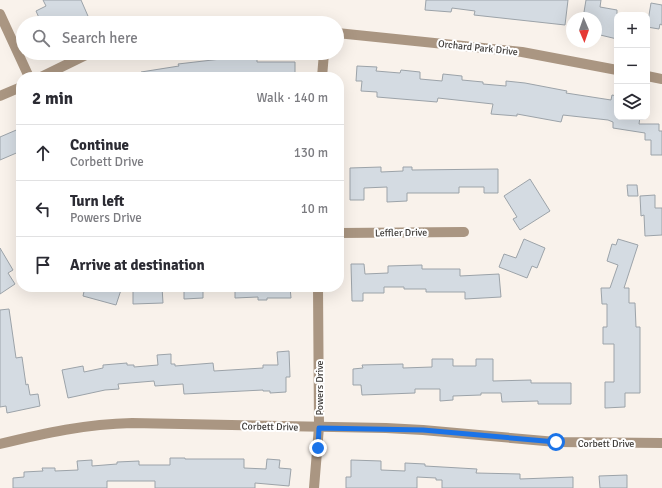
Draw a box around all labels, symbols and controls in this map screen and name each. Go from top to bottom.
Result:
north arrow [566,12,602,48]
map controls [614,12,650,120]
button: + [614,12,650,48]
search box [16,16,344,60]
icon: search [30,27,52,49]
text: Search here [62,29,138,47]
street label: Orchard Park Drive [437,38,518,58]
button: − [614,48,650,84]
button: layers [614,84,650,120]
text: 2 min [32,88,73,109]
text: Walk · 140 m [257,90,328,106]
text: Continue [70,136,129,154]
icon: ahead [32,142,54,164]
text: 130 m [294,145,328,161]
text: Corbett Drive [70,154,144,170]
text: Turn left [70,192,124,210]
icon: left [32,198,54,220]
text: 10 m [301,201,328,217]
text: Powers Drive [70,210,142,226]
street label: Leffler Drive [375,227,427,239]
icon: arrive [32,254,54,276]
text: Arrive at destination [70,256,205,274]
street label: Powers Drive [314,360,326,416]
street label: Corbett Drive [242,421,298,433]
route start [547,433,565,451]
street label: Corbett Drive [578,438,634,450]
route end [309,439,327,457]

